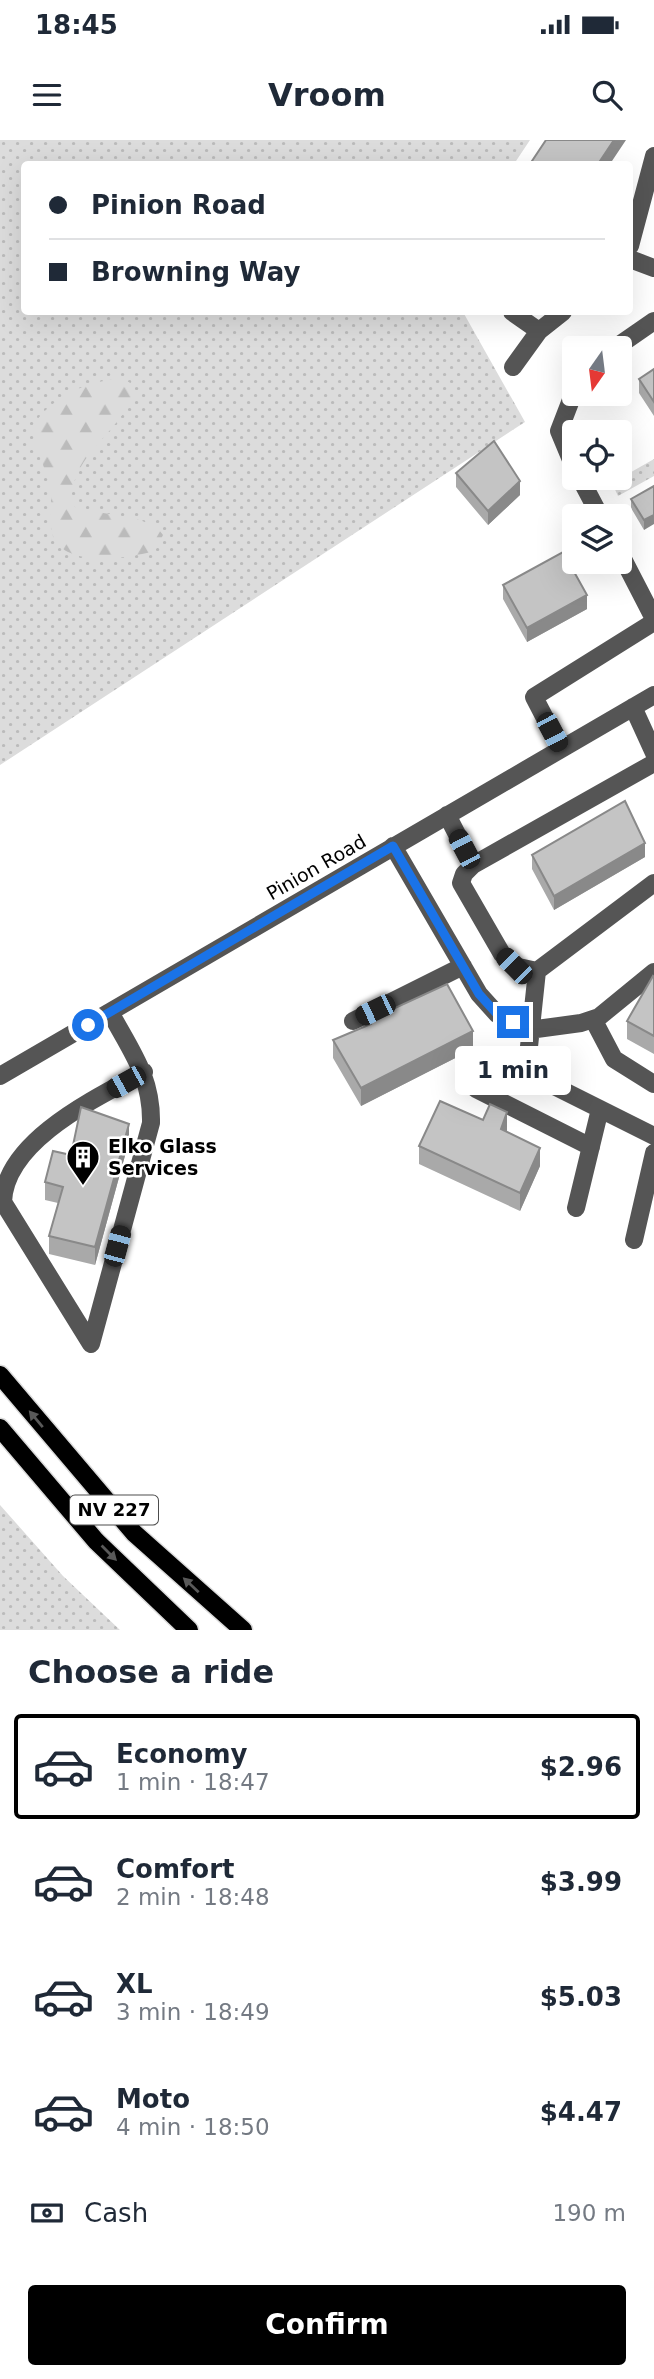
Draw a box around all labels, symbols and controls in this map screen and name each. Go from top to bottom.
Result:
text: 18:45 [35,10,118,40]
icon: menu [28,76,66,114]
text: Vroom [268,76,386,114]
icon: search [588,76,626,114]
text: Pinion Road [91,190,266,220]
text: Browning Way [91,257,301,287]
north arrow [562,336,632,406]
map controls [562,336,632,574]
button: locate [562,420,632,490]
button: layers [562,504,632,574]
car [533,709,572,755]
car [445,826,484,872]
street label: Pinion Road [262,830,370,904]
car [492,944,537,988]
car [352,991,399,1029]
route end [497,1006,529,1038]
route start [72,1009,104,1041]
callout: 1 min [455,1046,571,1096]
text: 1 min [477,1057,549,1083]
car [103,1063,150,1101]
place label: Elko Glass Services [108,1135,217,1179]
building icon: Elko Glass Services [64,1138,102,1187]
car [102,1223,133,1269]
one-way arrow [29,1411,44,1428]
road number: NV 227 [70,1496,158,1525]
one-way arrow [100,1545,117,1562]
one-way arrow [182,1577,200,1593]
text: Choose a ride [28,1653,274,1691]
icon: car [32,1735,95,1798]
text: Economy [116,1739,247,1769]
text: $2.96 [540,1752,622,1782]
text: 1 min · 18:47 [116,1769,270,1795]
icon: car [32,1850,95,1913]
text: Comfort [116,1854,234,1884]
text: $3.99 [540,1867,622,1897]
text: 2 min · 18:48 [116,1884,270,1910]
icon: car [32,1965,95,2028]
text: XL [116,1969,153,1999]
text: $5.03 [540,1982,622,2012]
text: 3 min · 18:49 [116,1999,270,2025]
icon: car [32,2080,95,2143]
text: Moto [116,2084,190,2114]
text: $4.47 [540,2097,622,2127]
text: 4 min · 18:50 [116,2114,270,2140]
icon: cash [28,2194,66,2232]
text: Cash [84,2198,148,2228]
text: 190 m [552,2200,626,2226]
button: Confirm [28,2285,626,2365]

